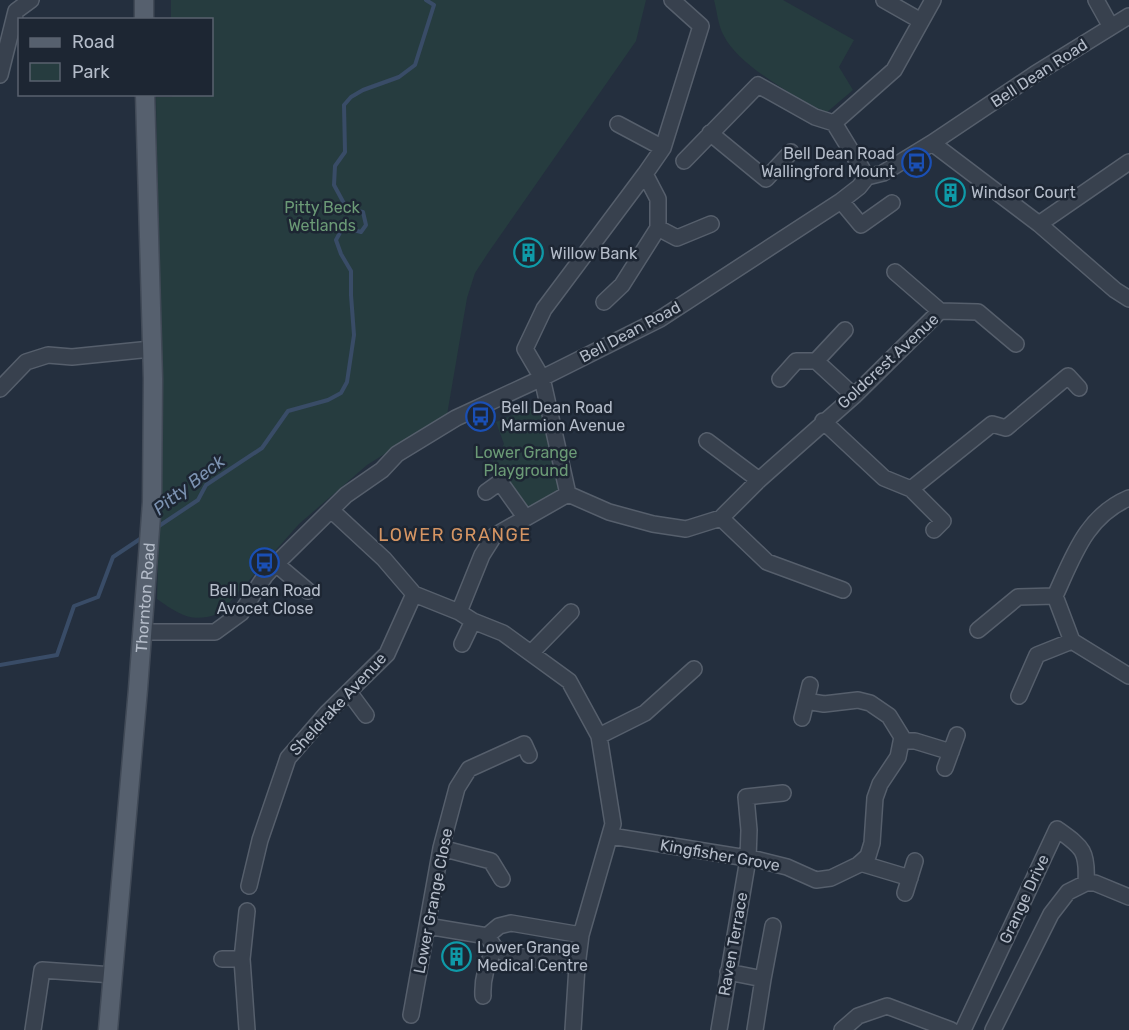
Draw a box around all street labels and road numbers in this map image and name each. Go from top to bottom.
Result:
street label: Bell Dean Road [987,35,1091,111]
street label: Bell Dean Road [576,297,684,367]
street label: Goldcrest Avenue [834,309,942,413]
street label: Thornton Road [131,542,158,653]
street label: Sheldrake Avenue [286,649,390,759]
street label: Lower Grange Close [410,827,456,975]
street label: Kingfisher Grove [659,835,781,875]
street label: Grange Drive [995,851,1053,947]
street label: Raven Terrace [715,890,751,997]

